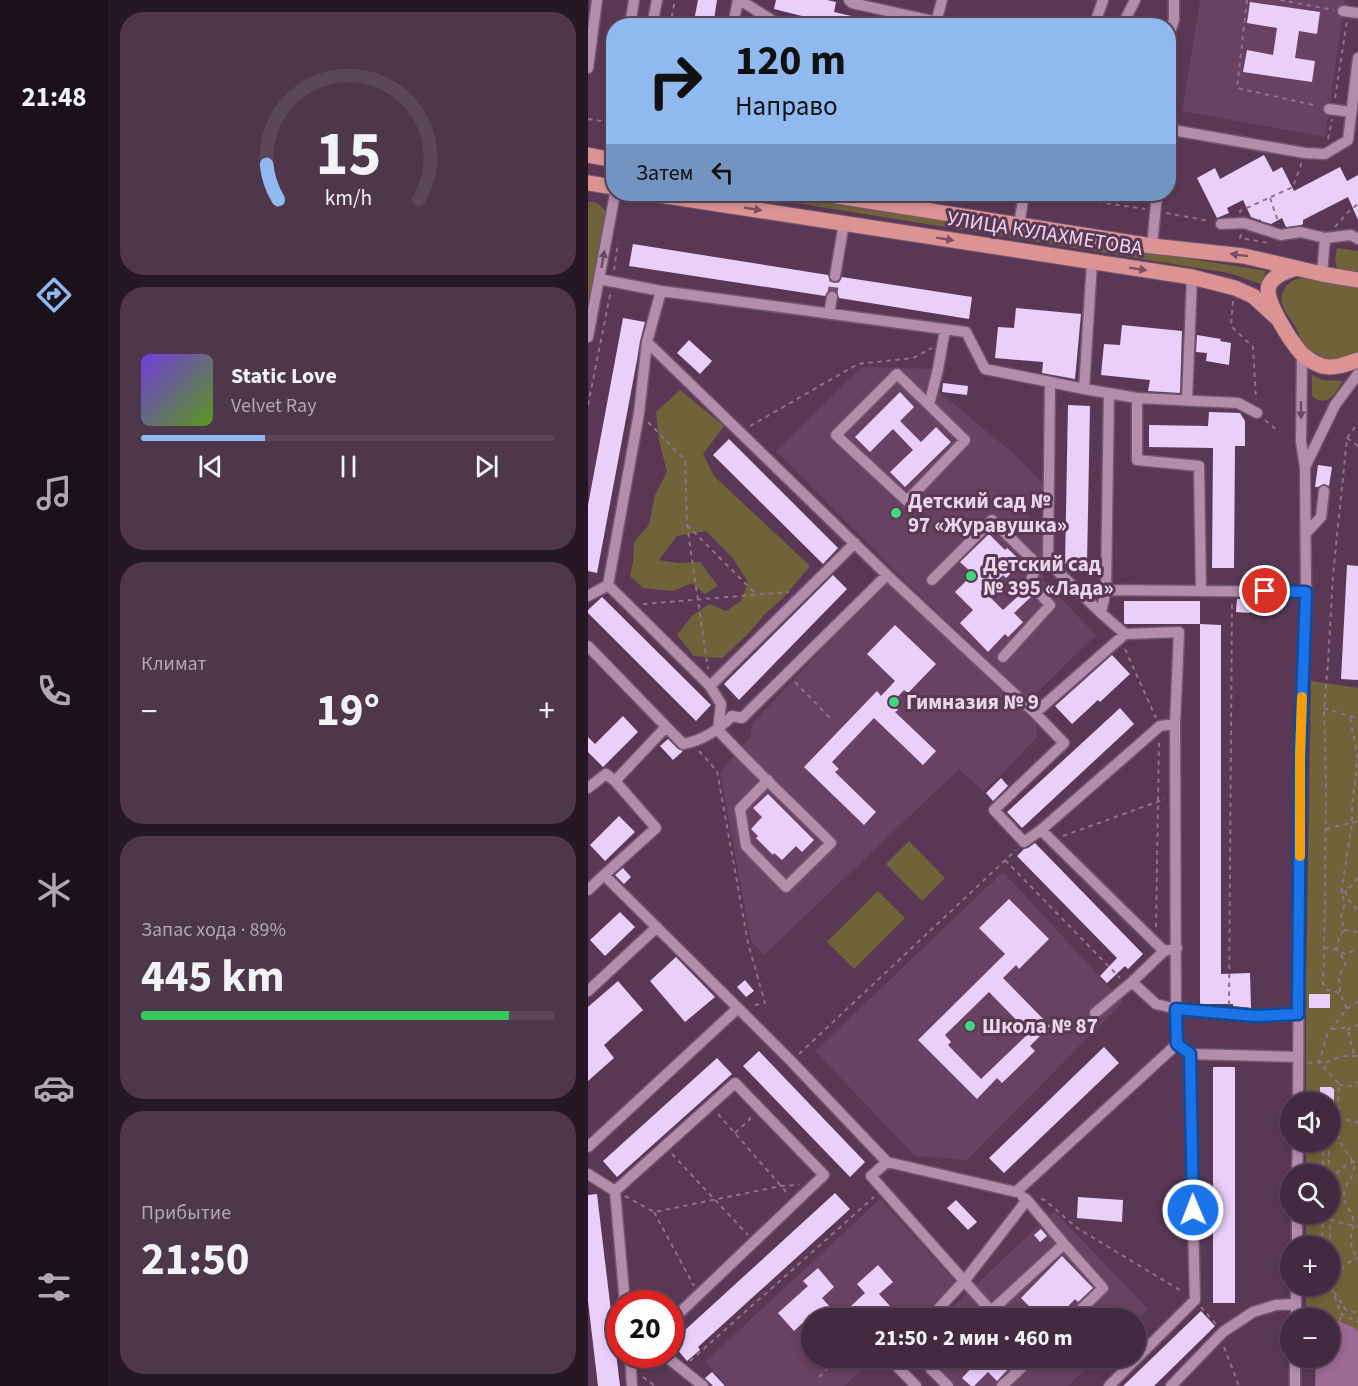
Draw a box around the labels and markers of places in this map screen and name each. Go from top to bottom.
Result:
place label: Детский сад № 97 «Журавушка» [908,486,1067,540]
marker: Детский сад № 97 «Журавушка» [889,506,903,520]
place label: Детский сад № 395 «Лада» [983,549,1114,603]
pin [1239,565,1290,616]
marker: Детский сад № 395 «Лада» [964,569,978,583]
place label: Гимназия № 9 [906,687,1039,717]
marker: Гимназия № 9 [887,695,901,709]
place label: Школа № 87 [982,1011,1098,1041]
marker: Школа № 87 [963,1019,977,1033]

